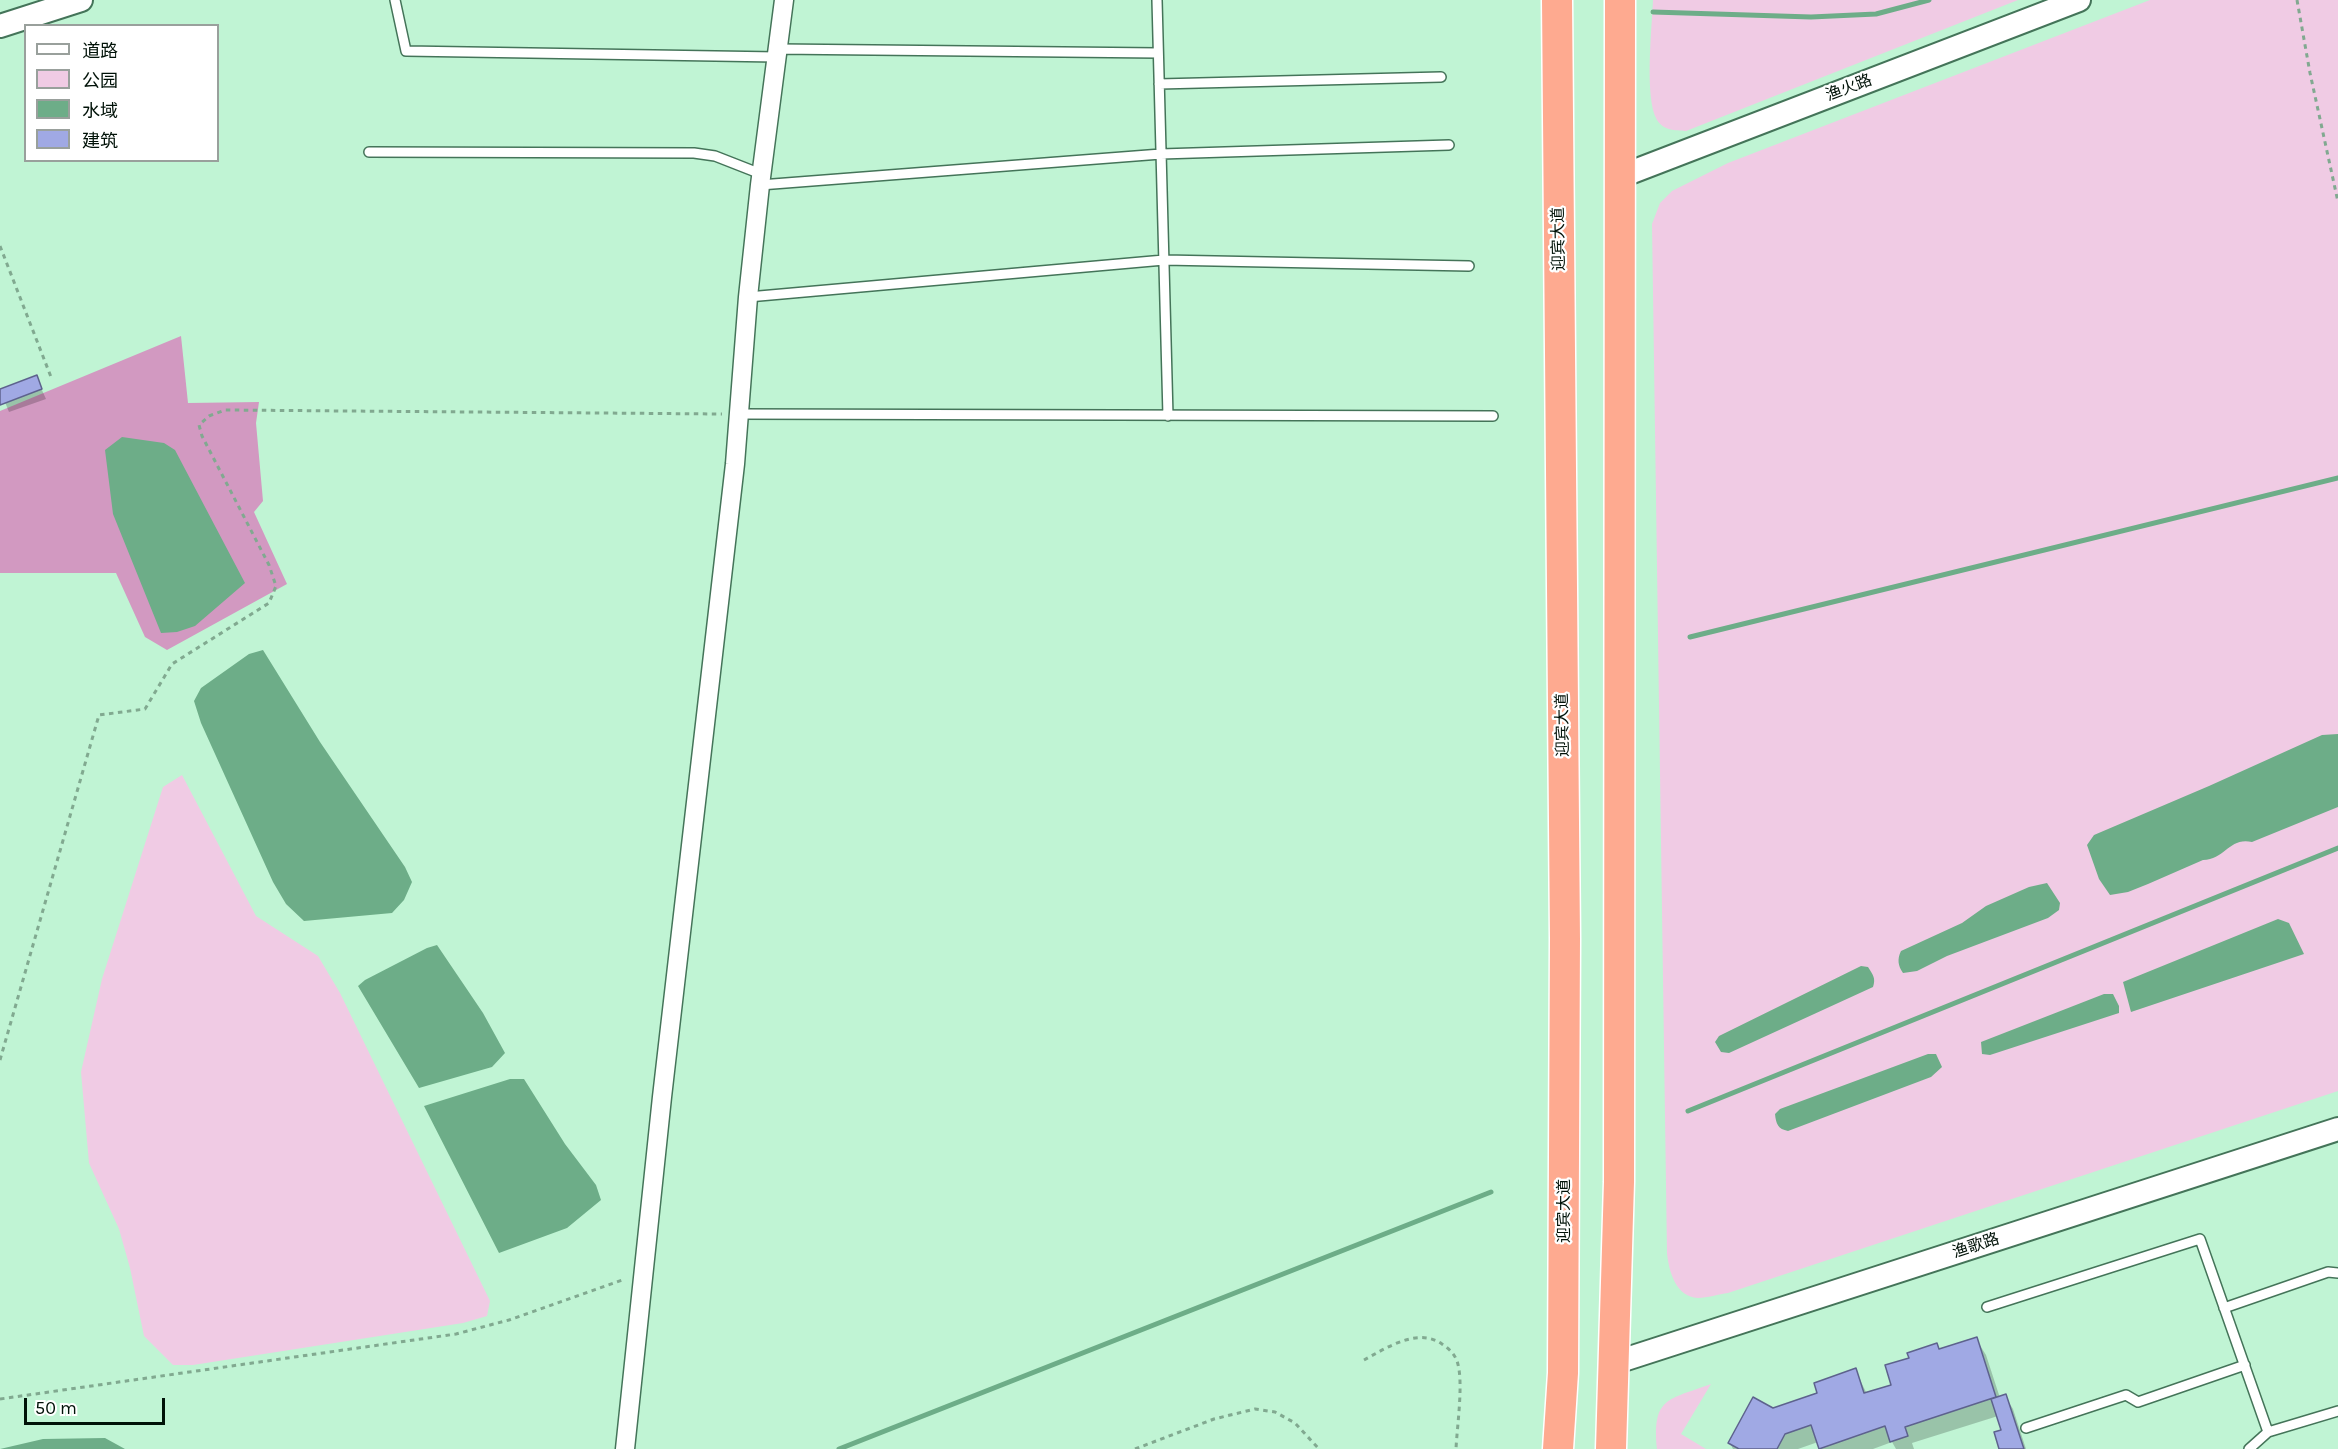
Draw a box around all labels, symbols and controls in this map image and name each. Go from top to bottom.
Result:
legend [24,24,219,162]
text: 道路 [82,40,118,62]
text: 公园 [82,70,118,92]
street label: 渔火路 [1823,70,1875,106]
text: 水域 [82,100,118,122]
text: 建筑 [82,130,118,152]
street label: 迎宾大道 [1549,207,1569,271]
street label: 迎宾大道 [1553,693,1573,757]
street label: 迎宾大道 [1554,1179,1574,1243]
street label: 渔歌路 [1950,1229,2002,1263]
scale bar [27,1386,168,1424]
text: 50 m [35,1397,77,1419]

